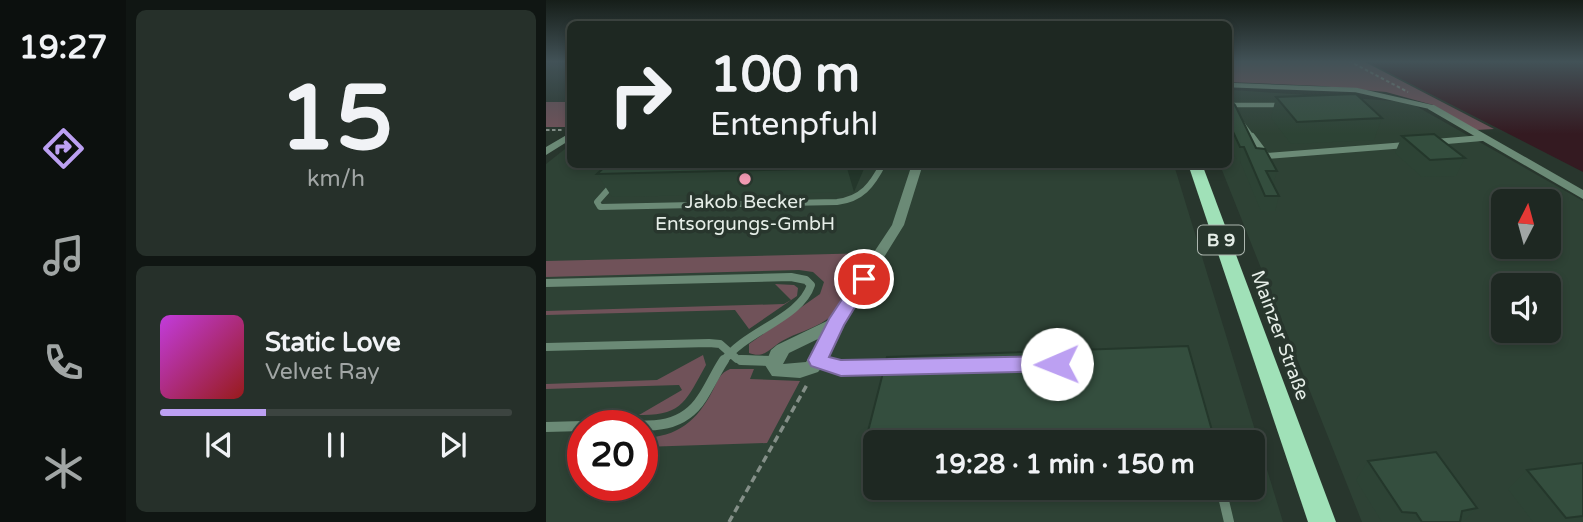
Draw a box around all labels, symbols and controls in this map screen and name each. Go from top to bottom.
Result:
text: 19:27 [19,29,107,67]
text: 100 m [710,46,860,105]
icon: right [595,49,686,140]
text: 15 [279,64,393,174]
text: Entenpfuhl [710,106,878,144]
icon: directions [39,124,88,173]
text: km/h [307,165,365,193]
marker: Jakob Becker Entsorgungs-GmbH [737,171,753,187]
north arrow [1491,189,1561,259]
map controls [1491,189,1561,343]
place label: Jakob Becker Entsorgungs-GmbH [655,191,835,235]
road number: B 9 [1198,226,1244,254]
icon: music [39,231,88,280]
pin [834,249,894,309]
icon: arrive [845,260,883,298]
street label: Mainzer Straße [1246,267,1314,403]
button: sound [1491,273,1561,343]
text: Static Love [265,327,401,358]
position arrow [1020,327,1094,401]
icon: phone [39,338,88,387]
text: Velvet Ray [265,358,380,386]
speed limit sign: 20 [567,410,658,501]
icon: previous [200,426,238,464]
icon: pause [317,426,355,464]
icon: next [434,426,472,464]
icon: climate [39,444,88,493]
text: 19:28 · 1 min · 150 m [933,449,1195,480]

